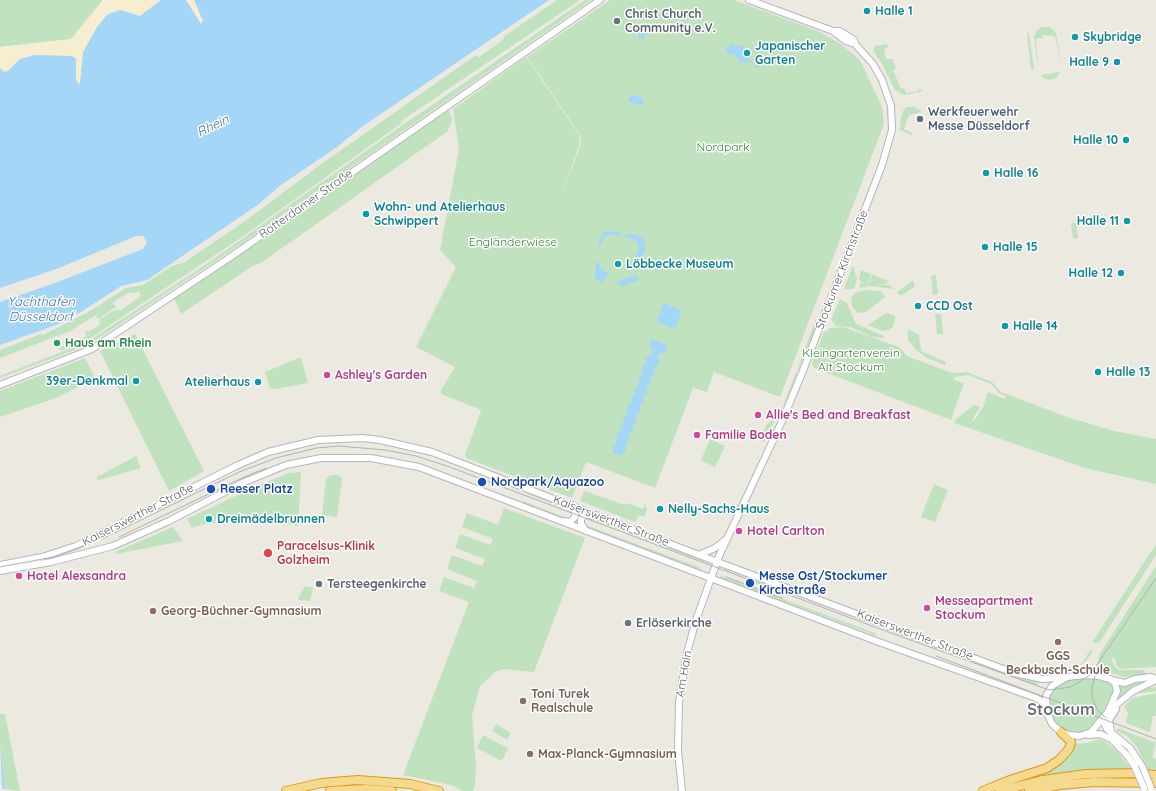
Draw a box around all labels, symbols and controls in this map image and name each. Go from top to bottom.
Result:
place label: Halle 1 [875,4,913,18]
marker: Halle 1 [862,6,872,16]
place label: Christ Church Community e.V. [625,7,716,35]
marker: Christ Church Community e.V. [612,16,622,26]
place label: Skybridge [1083,30,1142,44]
marker: Skybridge [1070,32,1080,42]
place label: Japanischer Garten [755,39,826,67]
marker: Japanischer Garten [742,48,752,58]
place label: Halle 9 [1069,55,1109,69]
marker: Halle 9 [1112,57,1122,67]
place label: Werkfeuerwehr Messe Düsseldorf [928,105,1030,133]
water label: Rhein [194,112,232,140]
marker: Werkfeuerwehr Messe Düsseldorf [915,114,925,124]
place label: Halle 10 [1073,133,1118,147]
marker: Halle 10 [1121,135,1131,145]
park label: Nordpark [696,140,750,154]
street label: Rotterdamer Straße [256,166,356,242]
place label: Halle 16 [994,166,1038,180]
marker: Halle 16 [981,168,991,178]
place label: Wohn- und Atelierhaus Schwippert [374,200,505,228]
street label: Stockumer Kirchstraße [813,208,871,332]
marker: Wohn- und Atelierhaus Schwippert [361,209,371,219]
place label: Halle 11 [1077,214,1119,228]
marker: Halle 11 [1122,216,1132,226]
park label: Engländerwiese [469,235,557,249]
place label: Halle 15 [993,240,1038,254]
marker: Halle 15 [980,242,990,252]
place label: Löbbecke Museum [626,257,733,271]
marker: Löbbecke Museum [613,259,623,269]
place label: Halle 12 [1069,266,1113,280]
marker: Halle 12 [1116,268,1126,278]
water label: Yachthafen Düsseldorf [7,294,75,325]
place label: CCD Ost [926,299,973,313]
marker: CCD Ost [913,301,923,311]
place label: Halle 14 [1013,319,1058,333]
marker: Halle 14 [1000,321,1010,331]
place label: Haus am Rhein [65,336,152,350]
marker: Haus am Rhein [52,338,62,348]
park label: Kleingartenverein Alt Stockum [802,346,900,374]
place label: Halle 13 [1106,365,1150,379]
marker: Halle 13 [1093,367,1103,377]
place label: Ashley's Garden [335,368,427,382]
marker: Ashley's Garden [322,370,332,380]
place label: 39er-Denkmal [46,374,128,388]
place label: Atelierhaus [185,375,250,389]
marker: 39er-Denkmal [131,376,141,386]
marker: Atelierhaus [253,377,263,387]
place label: Allie's Bed and Breakfast [766,408,911,422]
marker: Allie's Bed and Breakfast [753,410,763,420]
place label: Familie Boden [705,428,787,442]
marker: Familie Boden [692,430,702,440]
place label: Nordpark/Aquazoo [491,475,604,489]
marker: Nordpark/Aquazoo [476,476,488,488]
street label: Kaiserswerther Straße [80,481,196,549]
place label: Reeser Platz [220,482,293,496]
marker: Reeser Platz [205,483,217,495]
street label: Kaiserswerther Straße [551,492,671,550]
place label: Nelly-Sachs-Haus [668,502,769,516]
marker: Nelly-Sachs-Haus [655,504,665,514]
place label: Dreimädelbrunnen [217,512,325,526]
marker: Dreimädelbrunnen [204,514,214,524]
place label: Hotel Carlton [747,524,825,538]
marker: Hotel Carlton [734,526,744,536]
place label: Paracelsus-Klinik Golzheim [277,539,375,567]
marker: Paracelsus-Klinik Golzheim [262,547,274,559]
place label: Hotel Alexsandra [27,569,126,583]
place label: Messe Ost/Stockumer Kirchstraße [759,569,887,597]
marker: Hotel Alexsandra [14,571,24,581]
place label: Tersteegenkirche [327,577,427,591]
marker: Messe Ost/Stockumer Kirchstraße [744,577,756,589]
marker: Tersteegenkirche [314,579,324,589]
place label: Messeapartment Stockum [935,594,1034,622]
marker: Messeapartment Stockum [922,603,932,613]
place label: Georg-Büchner-Gymnasium [161,604,322,618]
marker: Georg-Büchner-Gymnasium [148,606,158,616]
street label: Kaiserswerther Straße [855,606,975,664]
place label: Erlöserkirche [636,616,712,630]
marker: Erlöserkirche [623,618,633,628]
marker: GGS Beckbusch-Schule [1053,637,1063,647]
street label: Am Hain [673,649,695,699]
place label: GGS Beckbusch-Schule [1006,649,1110,677]
place label: Toni Turek Realschule [531,687,593,715]
marker: Toni Turek Realschule [518,696,528,706]
district label: Stockum [1027,700,1095,720]
place label: Max-Planck-Gymnasium [538,747,677,761]
marker: Max-Planck-Gymnasium [525,749,535,759]

